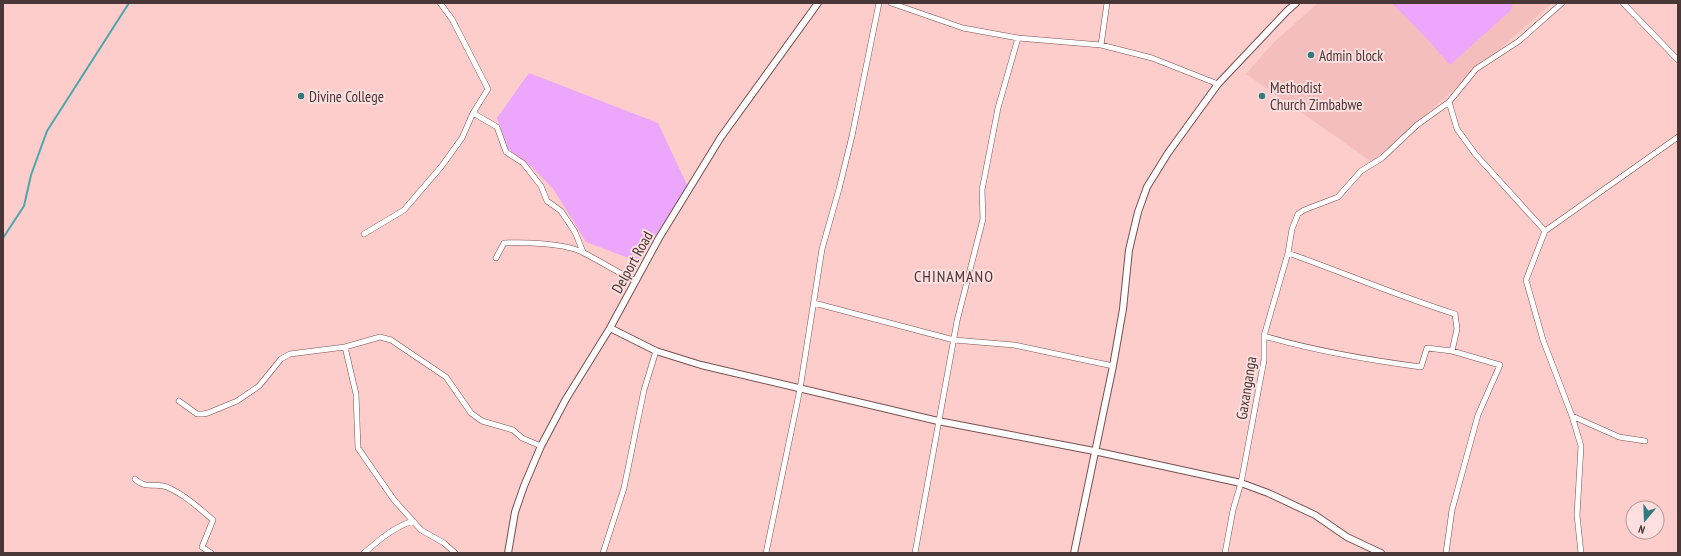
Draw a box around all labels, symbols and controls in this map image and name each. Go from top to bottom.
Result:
place label: Admin block [1319,46,1383,65]
marker: Admin block [1306,50,1316,60]
place label: Methodist Church Zimbabwe [1270,78,1362,114]
place label: Divine College [309,87,384,106]
marker: Divine College [296,91,306,101]
marker: Methodist Church Zimbabwe [1257,91,1267,101]
street label: Delport Road [607,228,657,296]
district label: CHINAMANO [914,266,994,286]
street label: Gaxanganga [1232,355,1260,421]
north arrow [1625,500,1665,540]
text: N [1637,522,1647,537]

